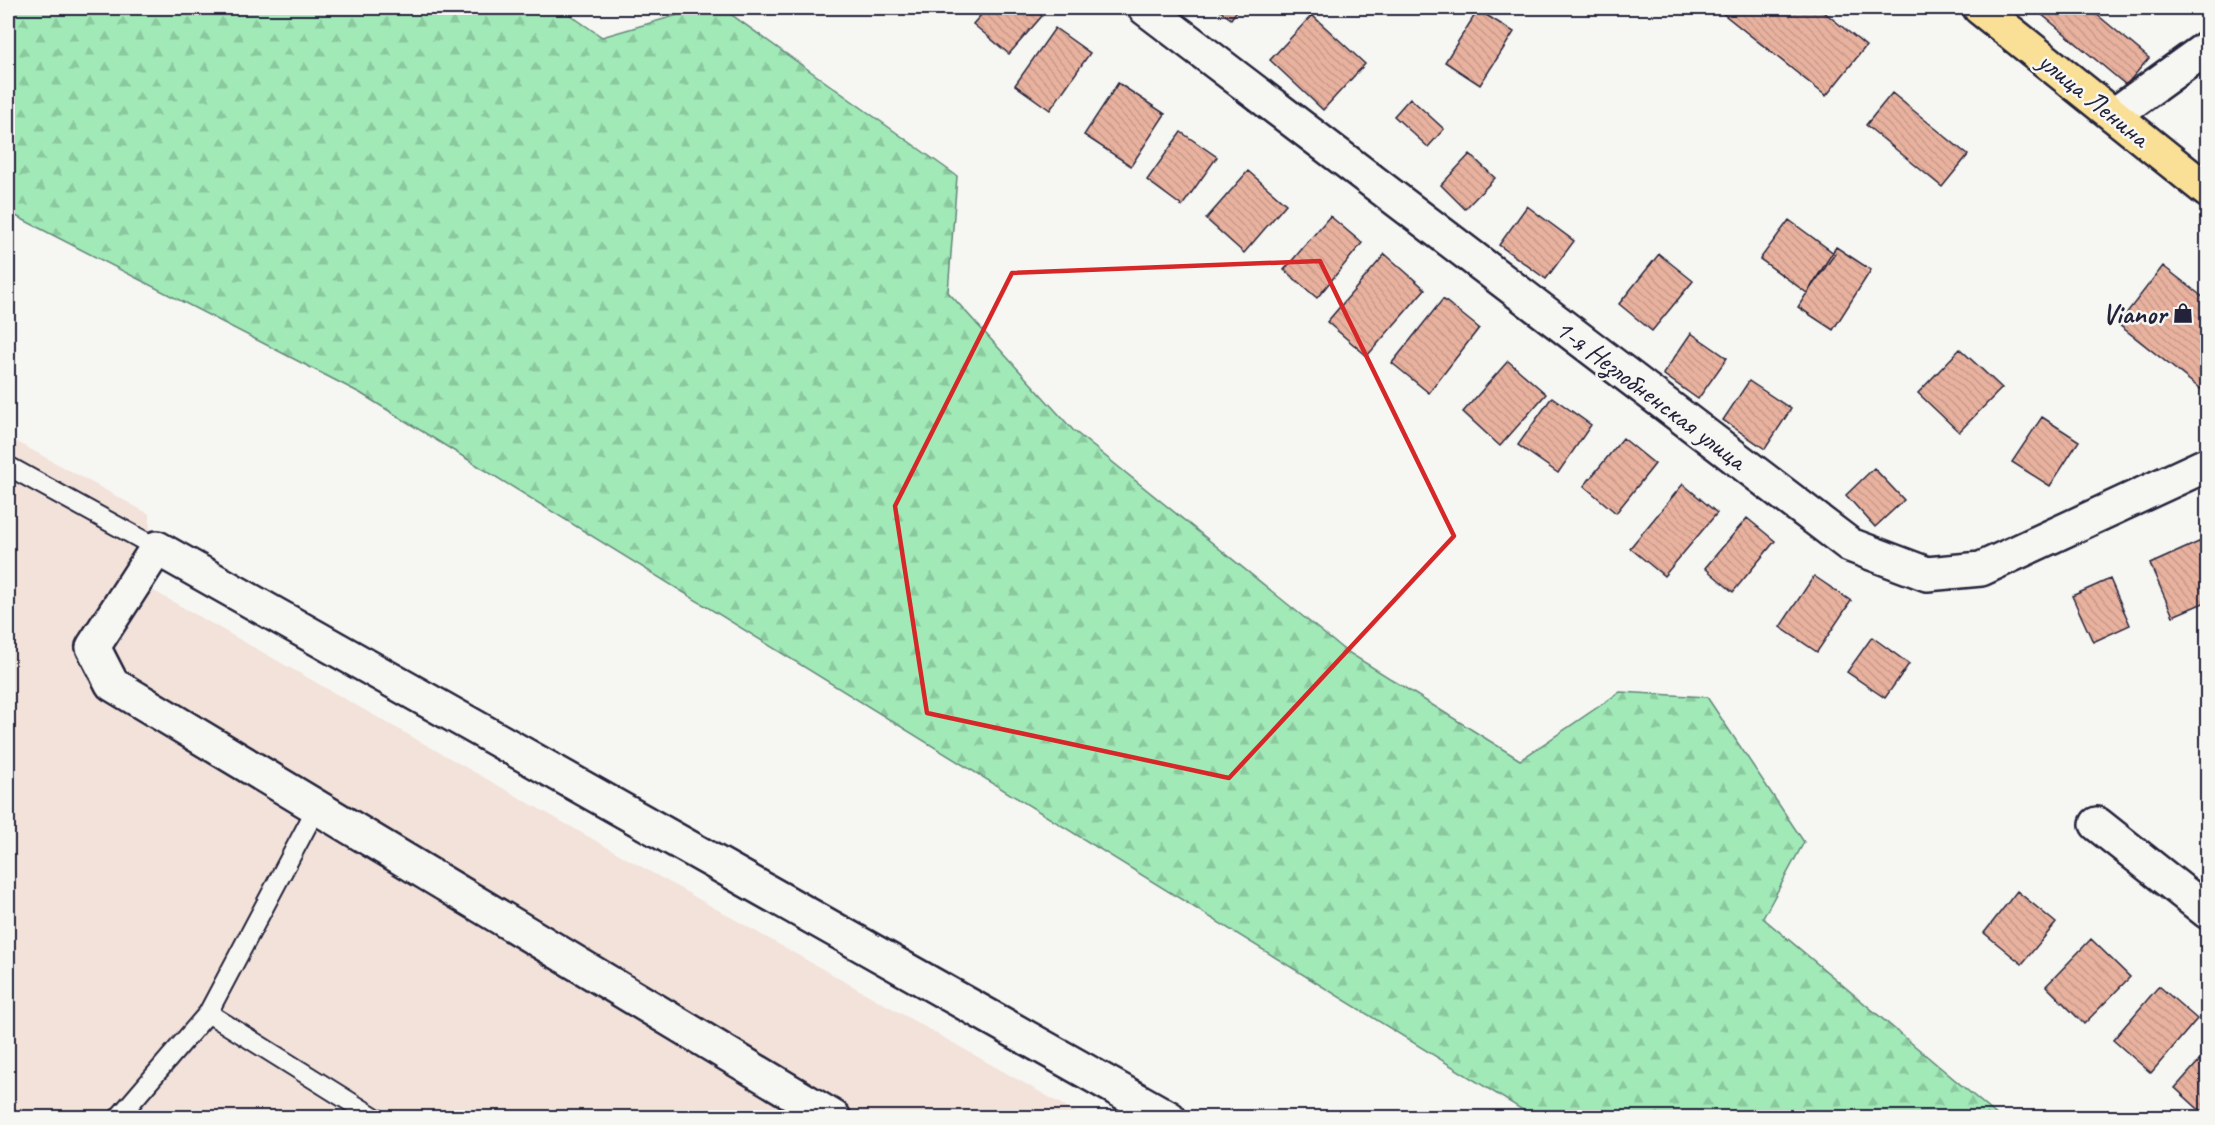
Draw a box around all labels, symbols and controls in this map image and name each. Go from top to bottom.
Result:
street label: улица Ленина [2030,42,2159,156]
place label: Vianor [2102,296,2169,331]
shop icon: Vianor [2171,301,2195,325]
street label: 1-я Незлобненская улица [1548,311,1755,480]

